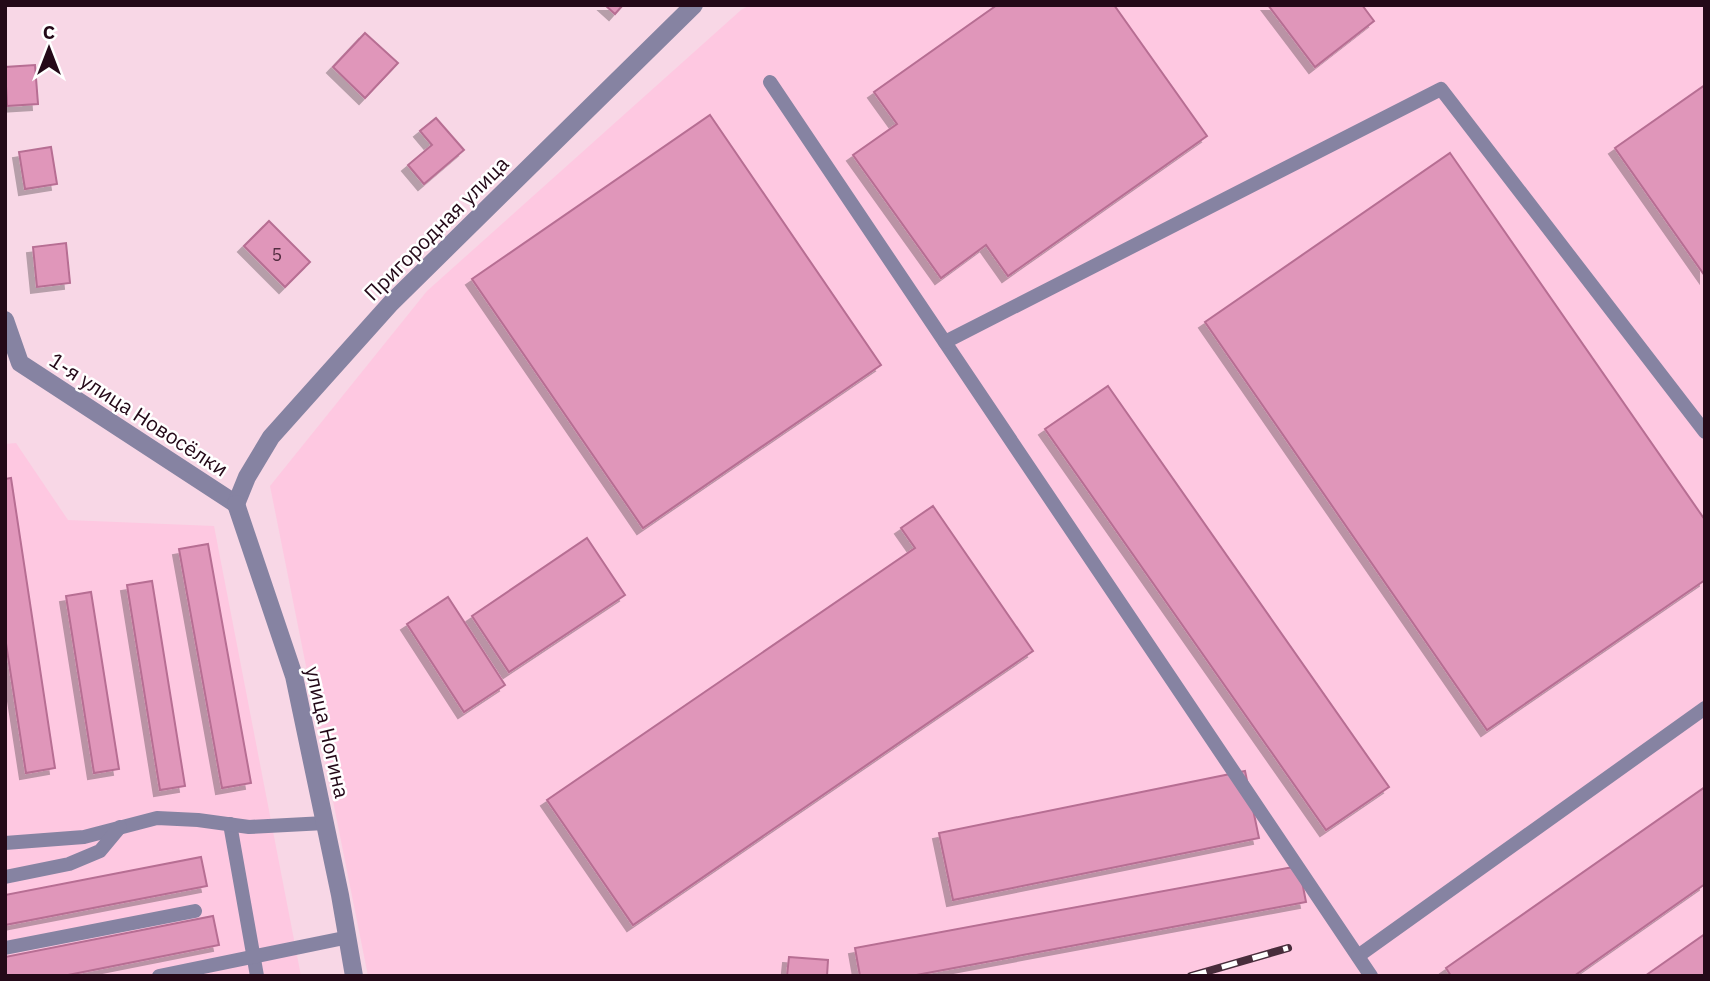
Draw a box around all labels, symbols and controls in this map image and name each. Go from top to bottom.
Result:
north arrow [14,14,84,84]
text: С [43,20,55,44]
street label: Пригородная улица [358,150,514,306]
house number: 5 [272,243,282,266]
street label: 1-я улица Новосёлки [44,346,234,482]
street label: улица Ногина [299,663,357,801]

